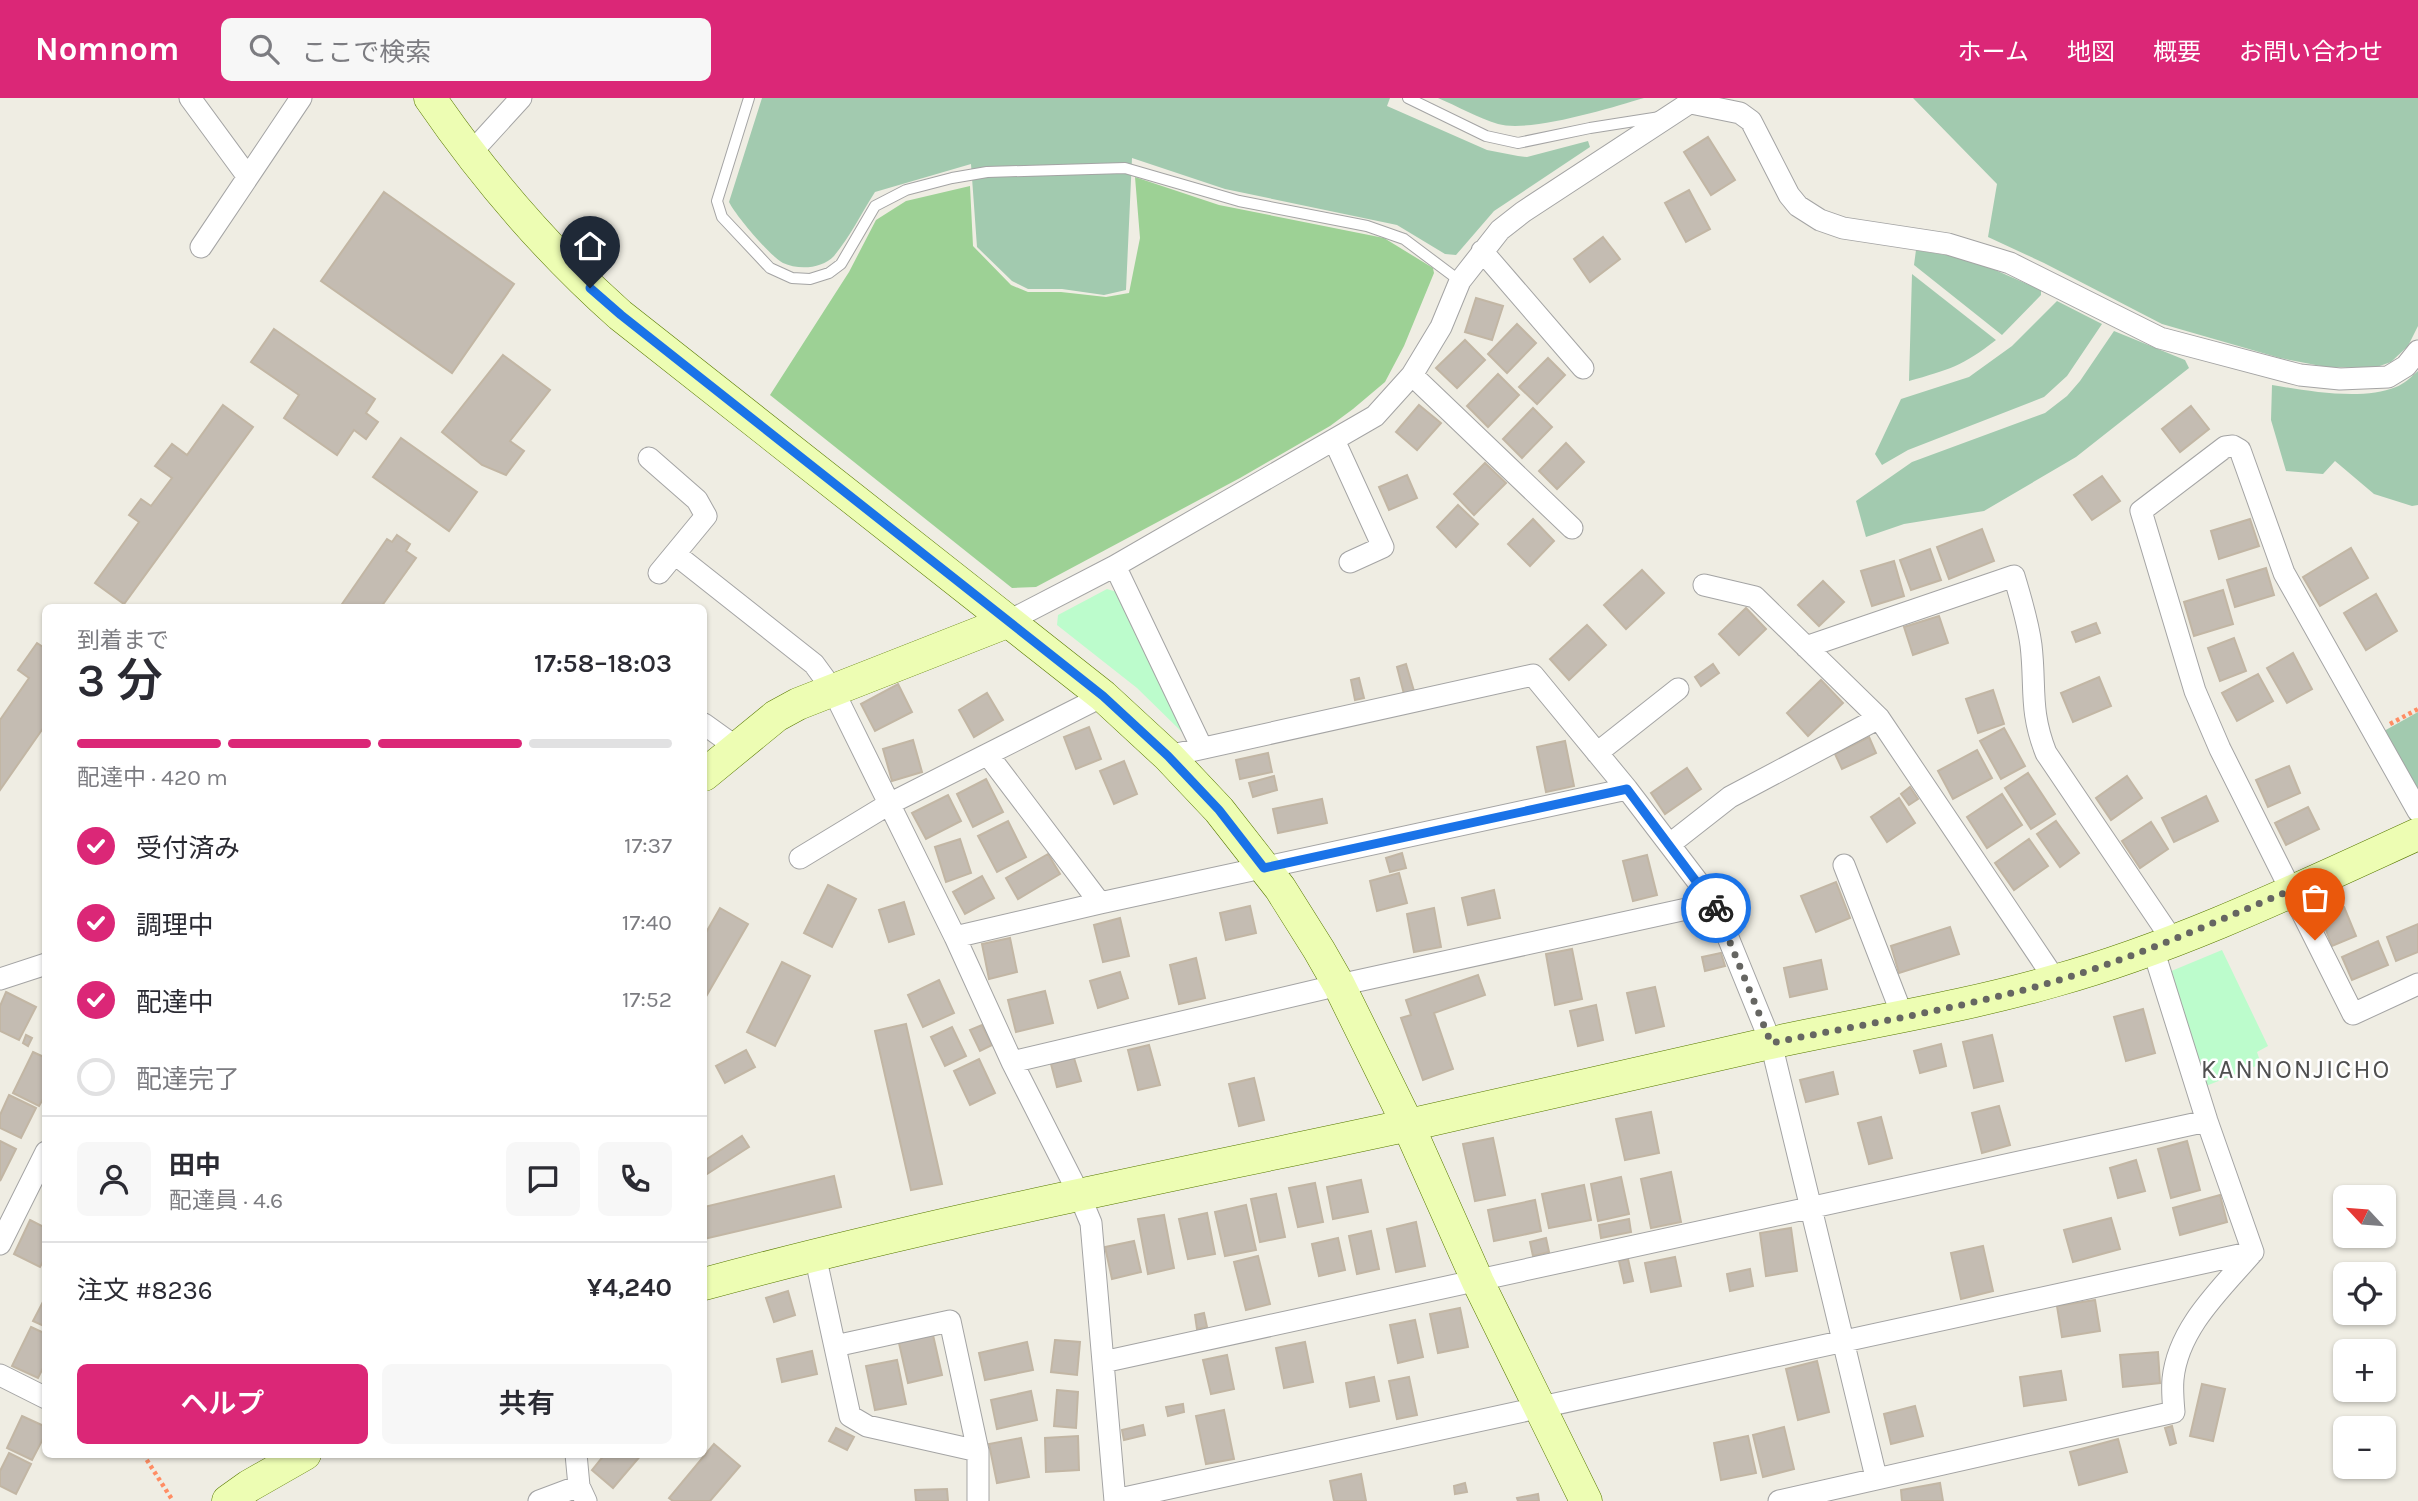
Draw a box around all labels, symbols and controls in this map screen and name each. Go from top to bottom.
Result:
search box [221,18,711,81]
text: Nomnom [35,30,179,68]
icon: search [245,30,283,68]
text: ここで検索 [301,37,431,68]
text: ホーム [1958,38,2029,66]
text: 地図 [2067,38,2115,66]
text: 概要 [2153,38,2201,66]
text: お問い合わせ [2239,38,2383,66]
pin [560,216,620,288]
icon: home [571,227,609,265]
text: 到着まで [77,627,169,654]
text: 17:58–18:03 [534,648,672,679]
text: 3 分 [77,654,163,708]
text: 配達中 · 420 m [77,764,228,791]
icon: check [77,827,115,865]
text: 17:37 [624,832,672,859]
text: 受付済み [136,833,240,864]
pin [2285,868,2345,940]
courier [1681,873,1751,943]
icon: bag [2296,879,2334,917]
icon: bike [1697,889,1735,927]
icon: check [77,904,115,942]
text: 17:40 [622,909,672,936]
text: 調理中 [136,910,214,941]
icon: check [77,981,115,1019]
text: 17:52 [622,986,672,1013]
text: 配達中 [136,987,214,1018]
district label: KANNONJICHO [2201,1054,2391,1085]
text: 配達完了 [136,1064,240,1095]
button: person [77,1142,151,1216]
button: chat [506,1142,580,1216]
button: phone [598,1142,672,1216]
text: 田中 [169,1150,221,1181]
north arrow [2333,1185,2396,1248]
map controls [2333,1185,2396,1479]
text: 配達員 · 4.6 [169,1187,283,1214]
button: locate [2333,1262,2396,1325]
text: ¥4,240 [587,1272,672,1303]
text: 注文 #8236 [77,1275,213,1306]
button: + [2333,1339,2396,1402]
button: ヘルプ [77,1364,368,1444]
button: 共有 [382,1364,672,1444]
button: − [2333,1416,2396,1479]

